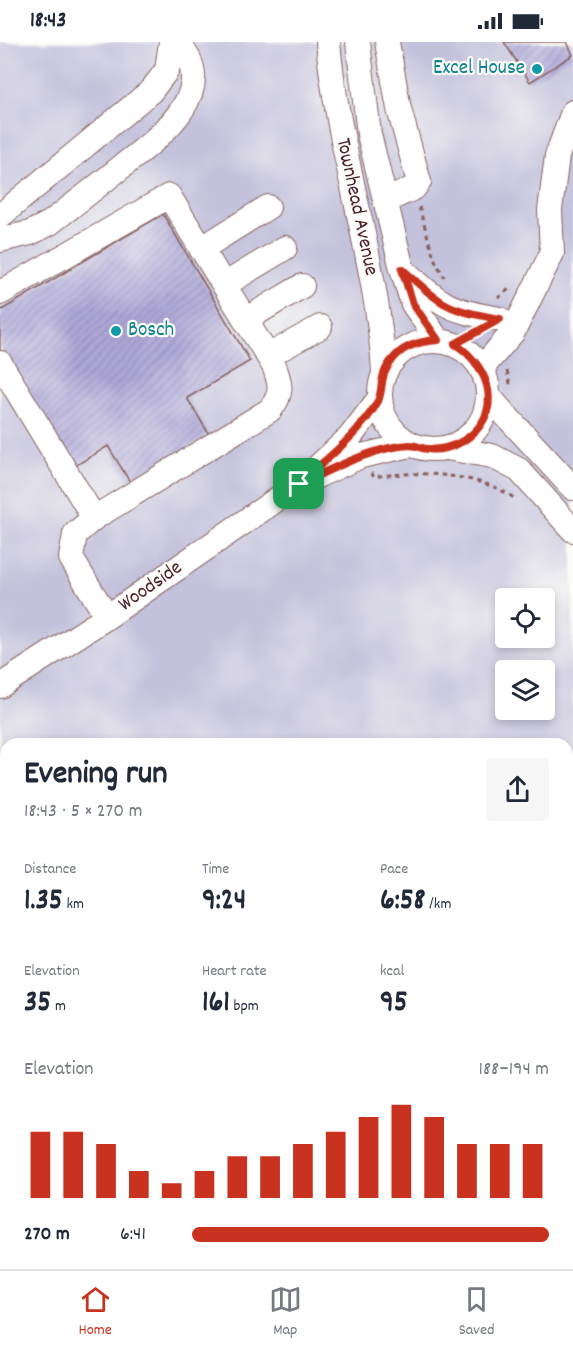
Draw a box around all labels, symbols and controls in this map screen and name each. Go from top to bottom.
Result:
text: 18:43 [30,6,66,37]
place label: Excel House [433,54,525,84]
marker: Excel House [530,62,544,76]
street label: Townhead Avenue [327,135,385,279]
place label: Bosch [128,316,174,346]
marker: Bosch [109,324,123,338]
pin [273,458,324,509]
icon: arrive [282,467,315,500]
street label: Woodside [113,554,189,620]
map controls [495,588,555,720]
button: locate [495,588,555,648]
button: layers [495,660,555,720]
text: Evening run [24,752,168,799]
button: share [486,758,549,821]
text: 18:43 · 5 × 270 m [24,798,142,826]
text: Distance [24,858,76,881]
text: Time [202,858,229,881]
text: Pace [380,858,408,881]
text: 1.35 [24,881,63,924]
text: 9:24 [202,881,246,924]
text: 6:58 [380,881,426,924]
text: km [63,893,84,916]
text: /km [426,893,451,916]
text: Elevation [24,960,80,983]
text: Heart rate [202,960,267,983]
text: kcal [380,960,404,983]
text: 35 [24,983,51,1026]
text: 161 [202,983,230,1026]
text: 95 [380,983,408,1026]
text: m [51,995,66,1018]
text: bpm [230,995,259,1018]
text: Elevation [24,1056,94,1084]
text: 188–194 m [479,1056,549,1084]
text: 270 m [24,1221,70,1249]
text: 6:41 [120,1221,146,1249]
tab: Home [78,1283,112,1342]
tab: Map [269,1283,302,1342]
tab: Saved [459,1283,495,1342]

